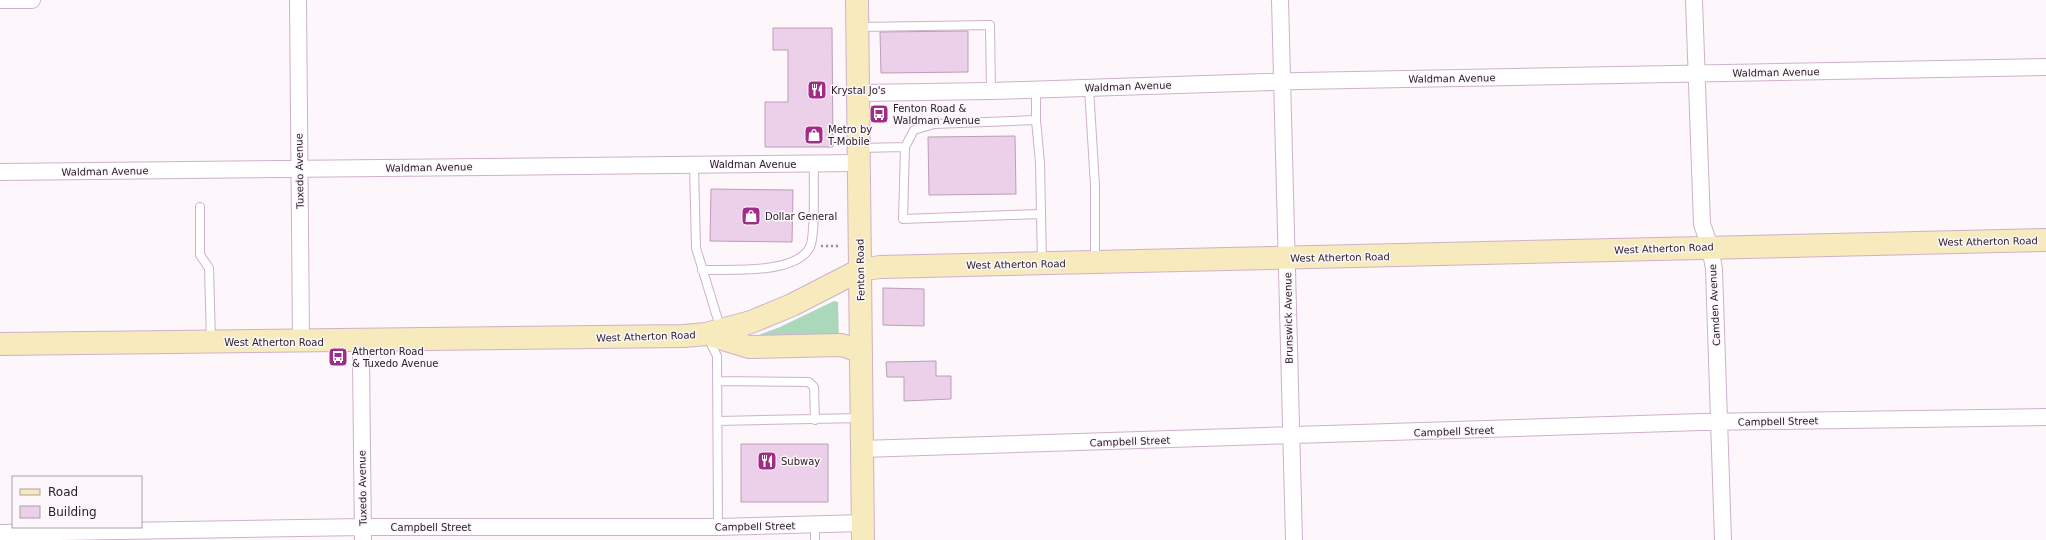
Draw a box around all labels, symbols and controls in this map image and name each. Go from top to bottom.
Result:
street label: Waldman Avenue [1732,66,1820,79]
street label: Waldman Avenue [1408,72,1496,85]
restaurant icon: Krystal Jo's [806,79,828,101]
street label: Waldman Avenue [1084,79,1172,94]
place label: Krystal Jo's [831,85,886,96]
bus stop icon: Fenton Road & Waldman Avenue [868,103,890,125]
place label: Fenton Road & Waldman Avenue [893,103,980,126]
shop icon: Metro by T-Mobile [803,124,825,146]
place label: Metro by T-Mobile [827,124,872,147]
street label: Tuxedo Avenue [293,133,306,210]
street label: Waldman Avenue [709,159,797,170]
street label: Waldman Avenue [385,161,473,174]
street label: Waldman Avenue [61,165,149,178]
shop icon: Dollar General [740,205,762,227]
place label: Dollar General [765,211,837,222]
street label: West Atherton Road [1938,235,2038,248]
street label: Fenton Road [854,239,867,301]
street label: West Atherton Road [1614,241,1714,256]
street label: West Atherton Road [1290,251,1390,264]
street label: West Atherton Road [966,258,1066,271]
street label: Camden Avenue [1707,264,1722,346]
street label: Brunswick Avenue [1282,272,1295,364]
street label: West Atherton Road [596,329,696,344]
street label: West Atherton Road [224,337,324,348]
bus stop icon: Atherton Road & Tuxedo Avenue [327,346,349,368]
place label: Atherton Road & Tuxedo Avenue [352,346,438,369]
street label: Campbell Street [1738,415,1819,428]
street label: Campbell Street [1413,425,1495,438]
street label: Campbell Street [1089,435,1171,448]
street label: Tuxedo Avenue [356,450,369,527]
restaurant icon: Subway [756,450,778,472]
place label: Subway [781,456,820,467]
legend [12,476,142,528]
text: Road [48,485,78,499]
text: Building [48,505,97,519]
street label: Campbell Street [715,520,796,533]
street label: Campbell Street [391,522,471,533]

